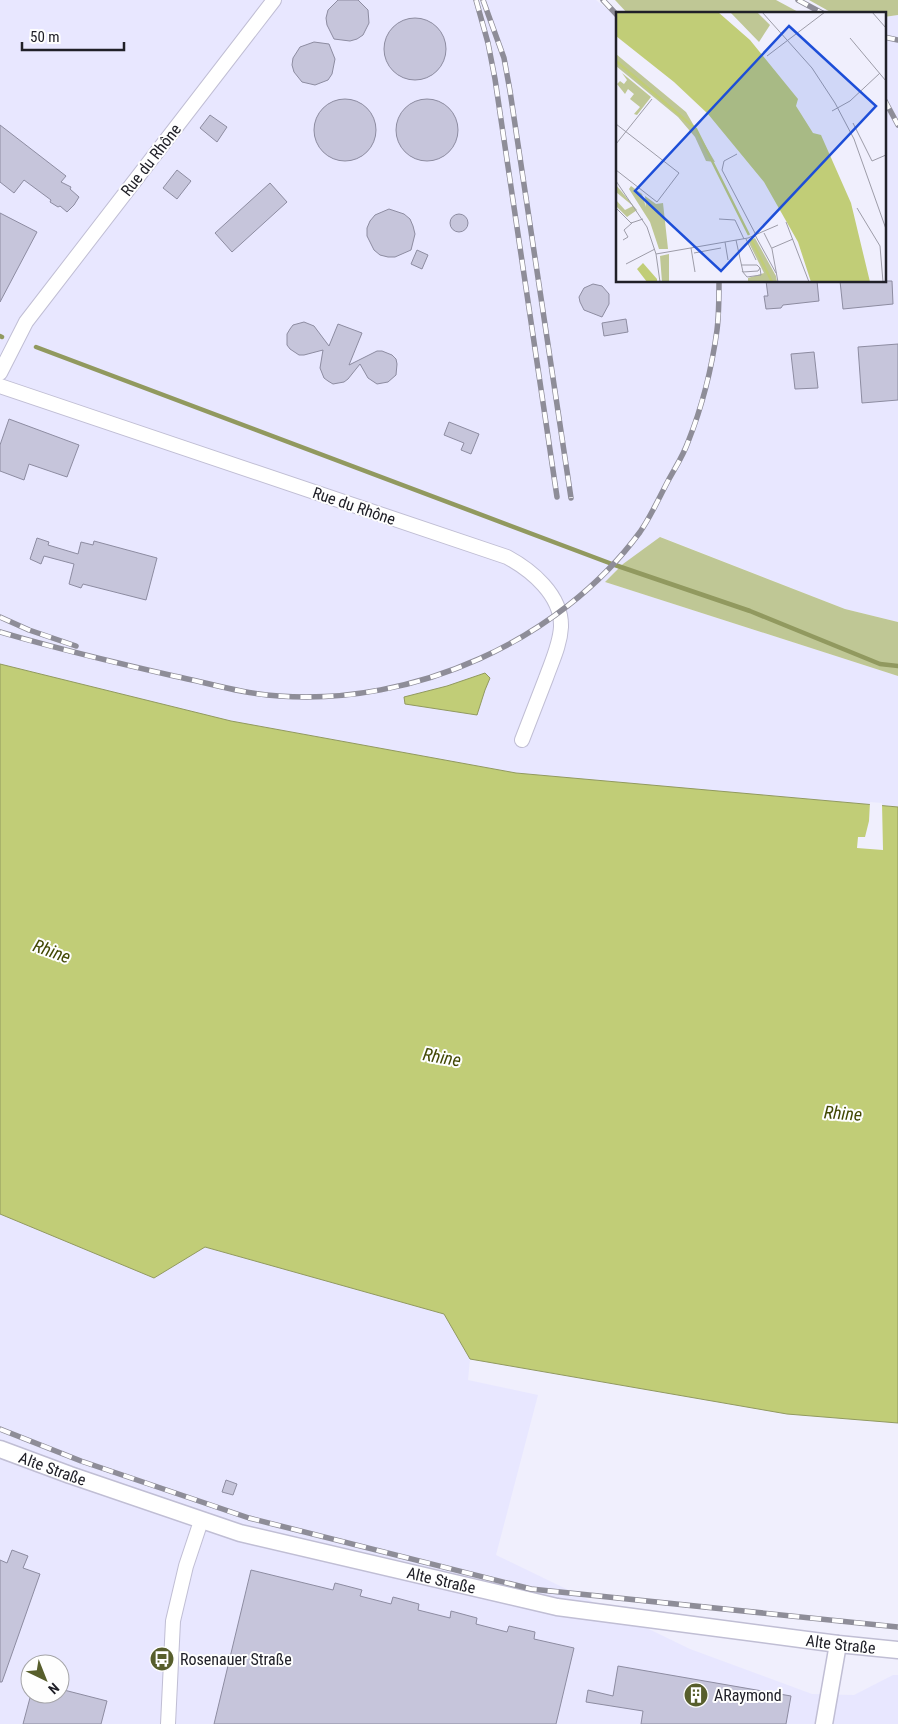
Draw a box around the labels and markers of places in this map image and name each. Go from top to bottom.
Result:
bus stop icon: Rosenauer Straße [149,1646,175,1672]
place label: Rosenauer Straße [180,1650,292,1669]
building icon: ARaymond [683,1682,709,1708]
place label: ARaymond [714,1686,782,1705]

